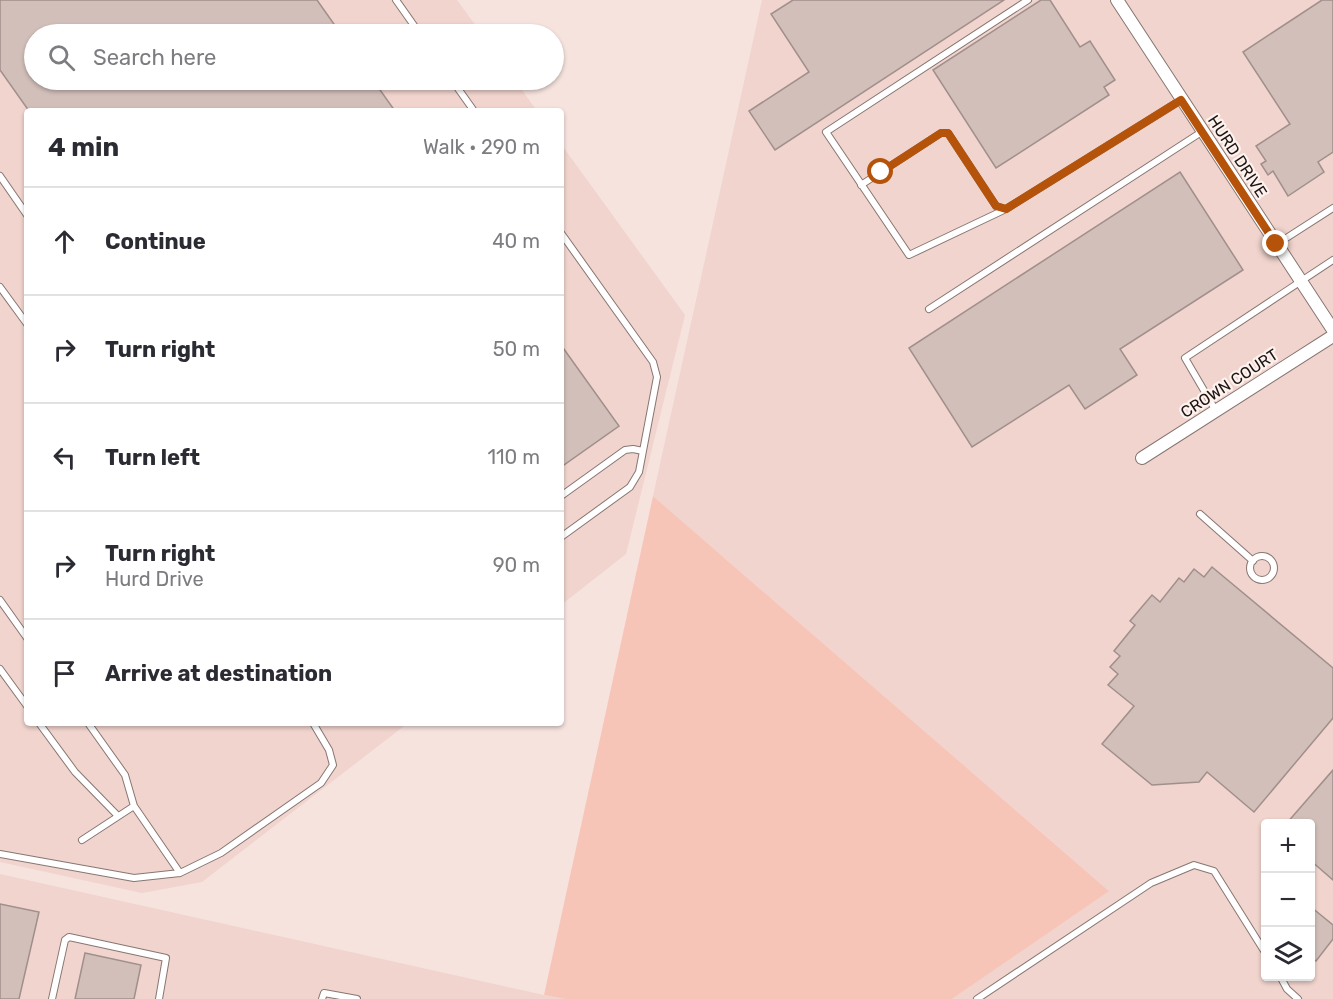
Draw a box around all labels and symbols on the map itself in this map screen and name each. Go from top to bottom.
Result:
street label: HURD DRIVE [1204,112,1271,201]
route start [867,158,893,184]
route end [1262,230,1288,256]
street label: CROWN COURT [1177,345,1281,422]

